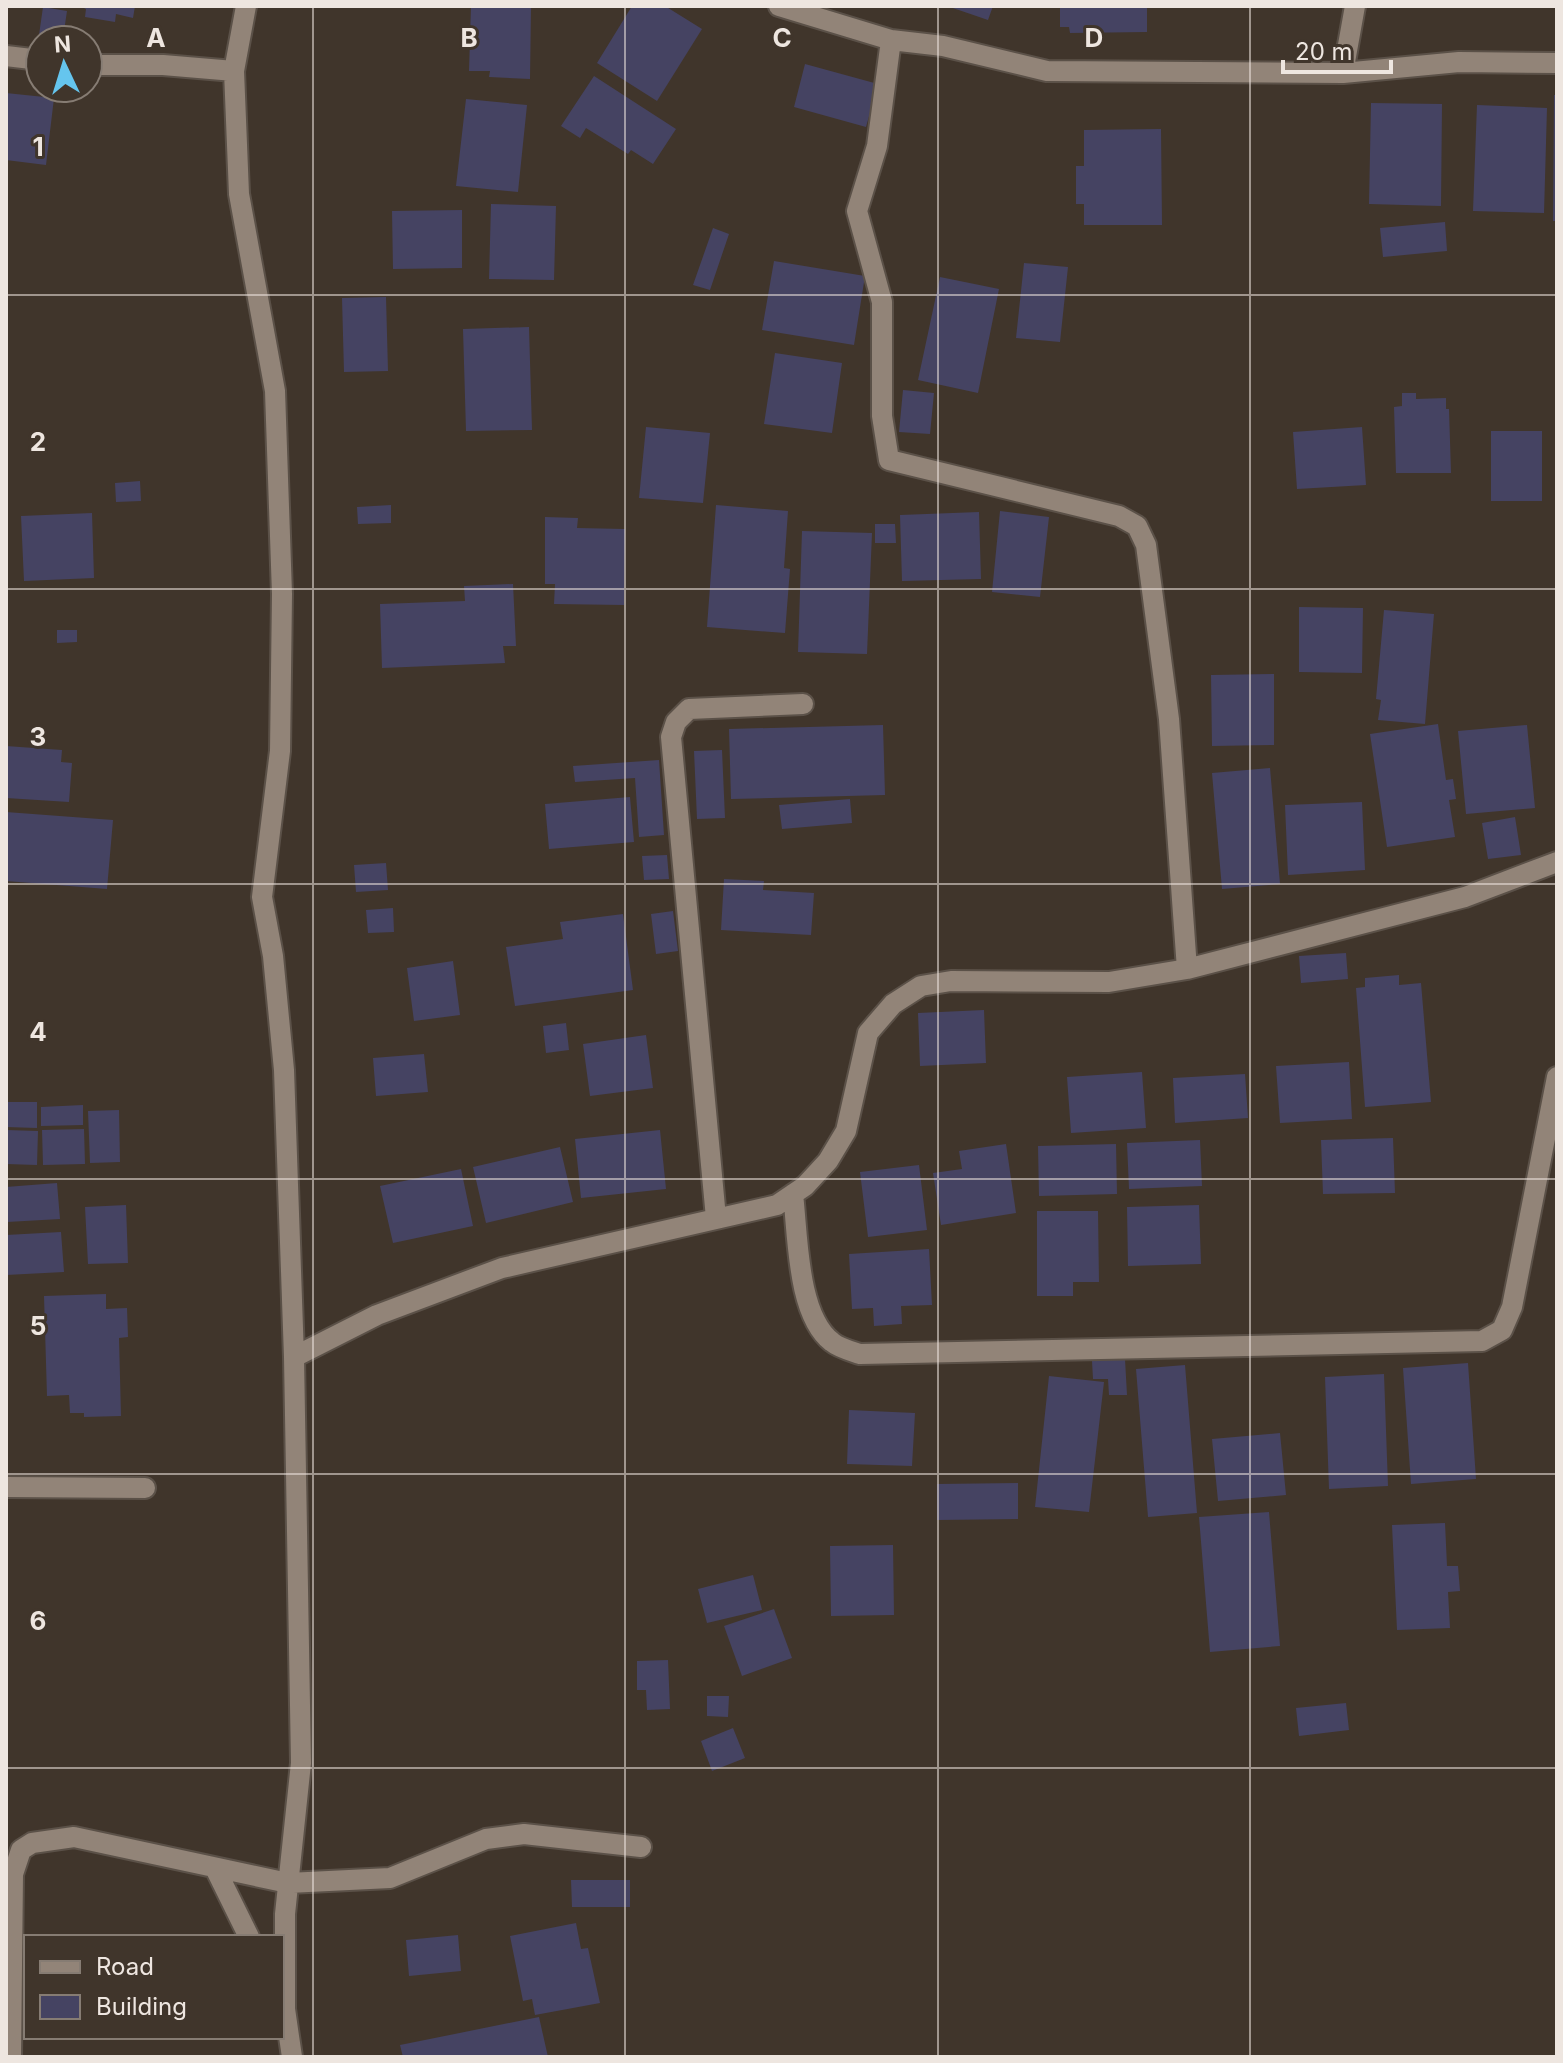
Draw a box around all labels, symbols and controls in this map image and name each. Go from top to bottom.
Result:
text: A [146,22,166,53]
text: B [460,22,478,53]
text: C [772,22,792,53]
text: D [1085,22,1103,53]
north arrow [24,24,104,104]
scale bar [1283,24,1391,74]
text: N [53,30,72,58]
text: 20 m [1295,37,1353,66]
text: 1 [32,131,44,162]
text: 2 [30,426,46,457]
text: 3 [30,721,46,752]
text: 4 [29,1016,47,1047]
text: 5 [30,1310,46,1341]
text: 6 [30,1605,46,1636]
legend [24,1935,284,2039]
text: Road [96,1952,154,1981]
text: Building [96,1992,187,2021]

